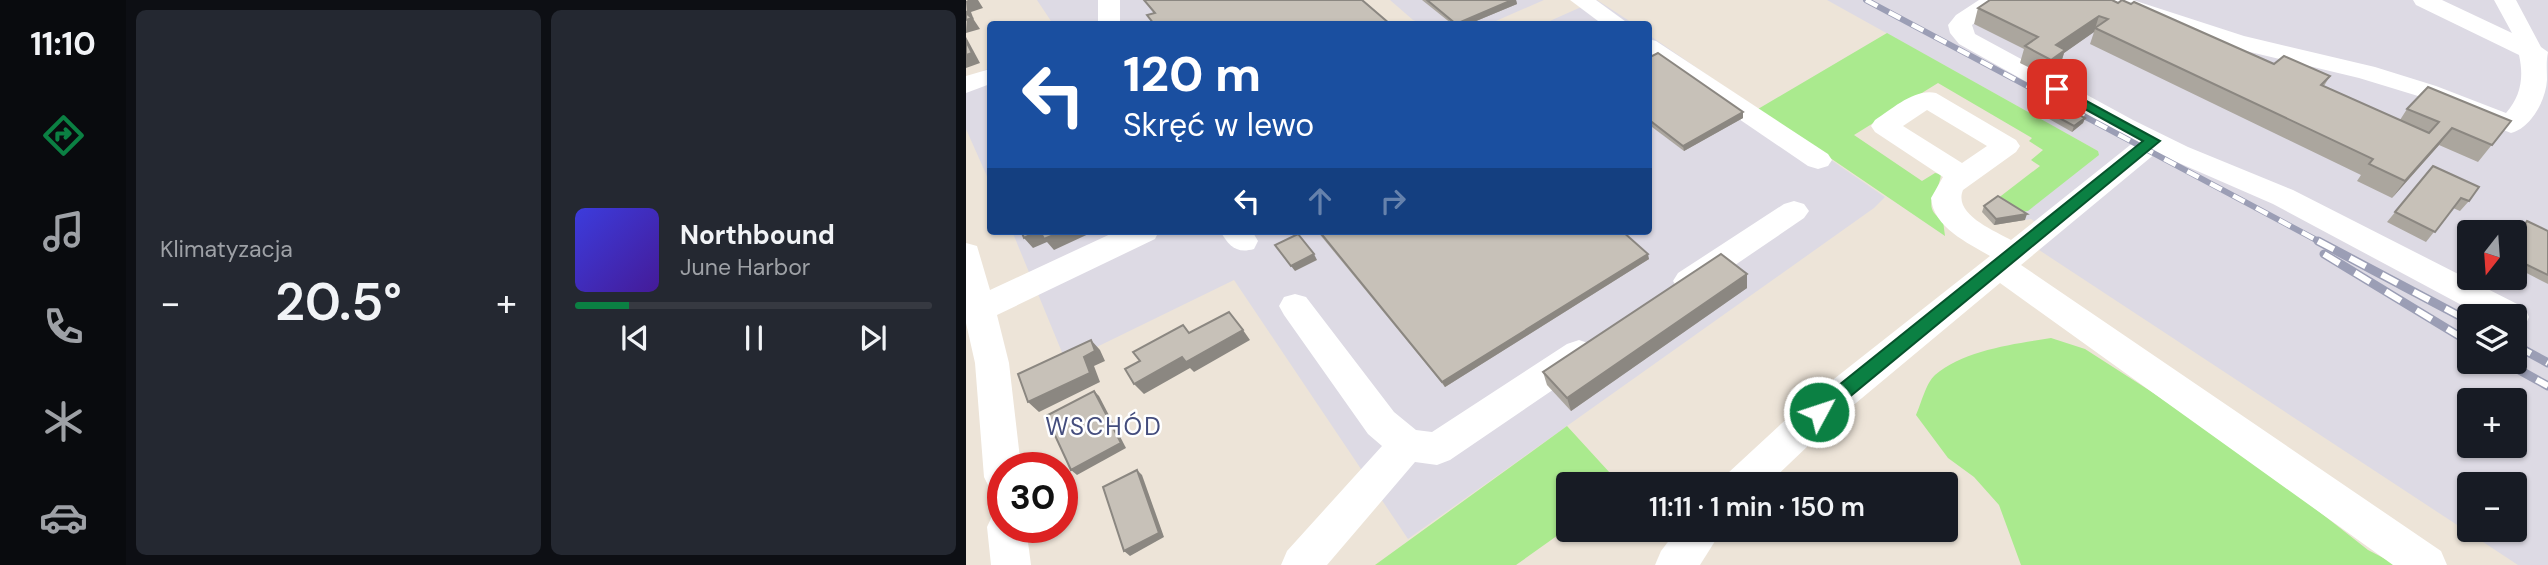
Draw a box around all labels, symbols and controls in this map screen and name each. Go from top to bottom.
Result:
text: 11:10 [30,23,96,65]
text: 120 m [1123,42,1261,106]
icon: left [1008,49,1099,140]
pin [2027,59,2087,119]
icon: arrive [2038,70,2076,108]
text: Skręć w lewo [1123,104,1314,146]
icon: directions [39,111,88,160]
icon: left [1228,182,1266,220]
icon: ahead [1301,182,1339,220]
icon: right [1374,182,1412,220]
icon: music [39,207,88,256]
text: Northbound [680,218,835,252]
north arrow [2457,220,2527,290]
map controls [2457,220,2527,542]
text: Klimatyzacja [160,234,293,264]
text: June Harbor [680,252,810,282]
text: 20.5° [275,268,402,336]
text: − [160,278,181,328]
text: + [496,278,517,328]
icon: phone [39,302,88,351]
button: layers [2457,304,2527,374]
icon: previous [616,319,654,357]
icon: pause [735,319,773,357]
icon: next [854,319,892,357]
position arrow [1782,375,1856,449]
button: + [2457,388,2527,458]
icon: climate [39,397,88,446]
district label: WSCHÓD [1045,411,1163,442]
speed limit sign: 30 [987,452,1078,543]
button: − [2457,472,2527,542]
text: 11:11 · 1 min · 150 m [1649,490,1865,524]
icon: car [39,493,88,542]

